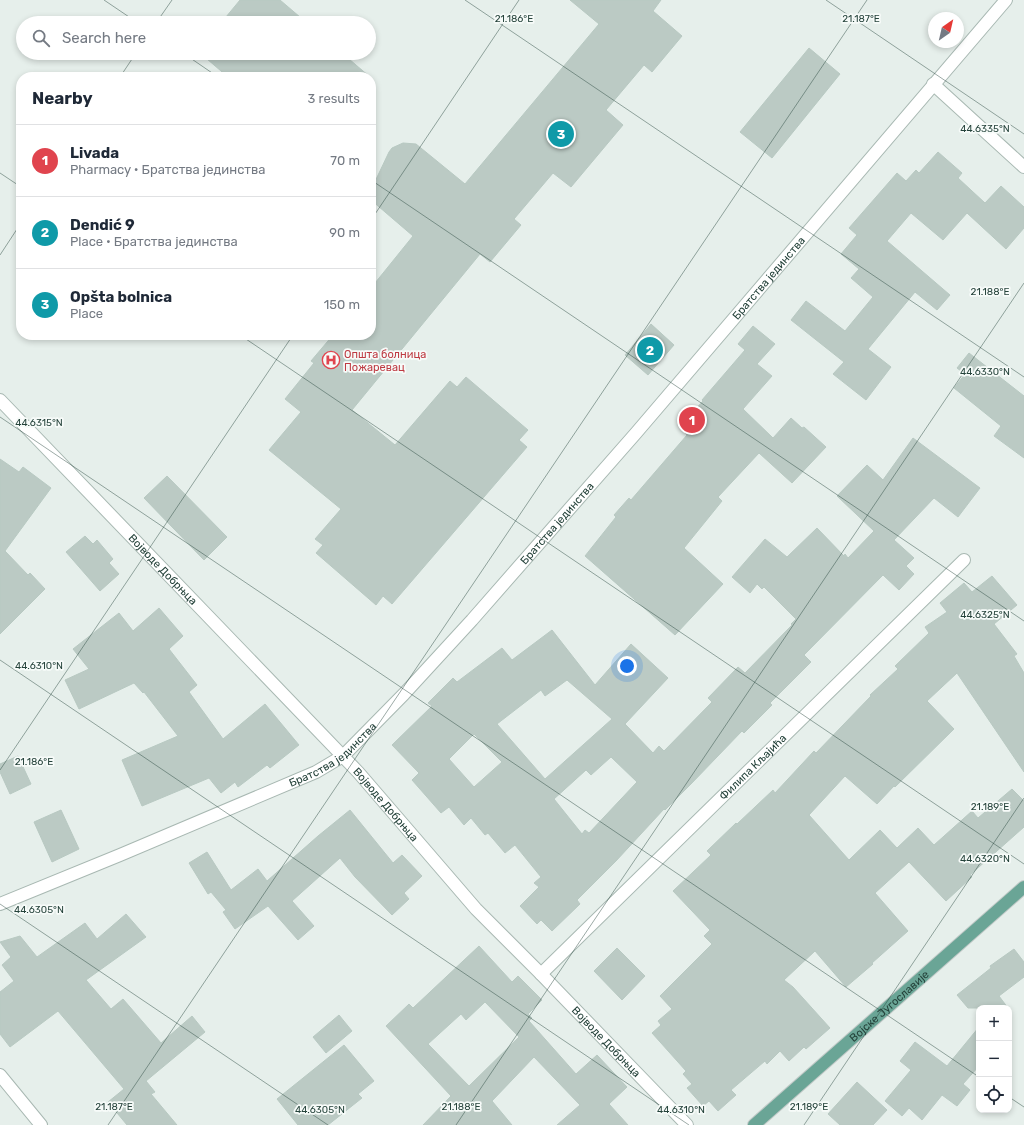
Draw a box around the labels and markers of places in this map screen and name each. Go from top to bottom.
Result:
pin: 3 [548,119,574,149]
pin: 2 [637,335,663,365]
place label: Општа болница Пожаревац [344,348,426,374]
hospital icon: Општа болница Пожаревац [321,350,341,370]
pin: 1 [679,405,705,435]

